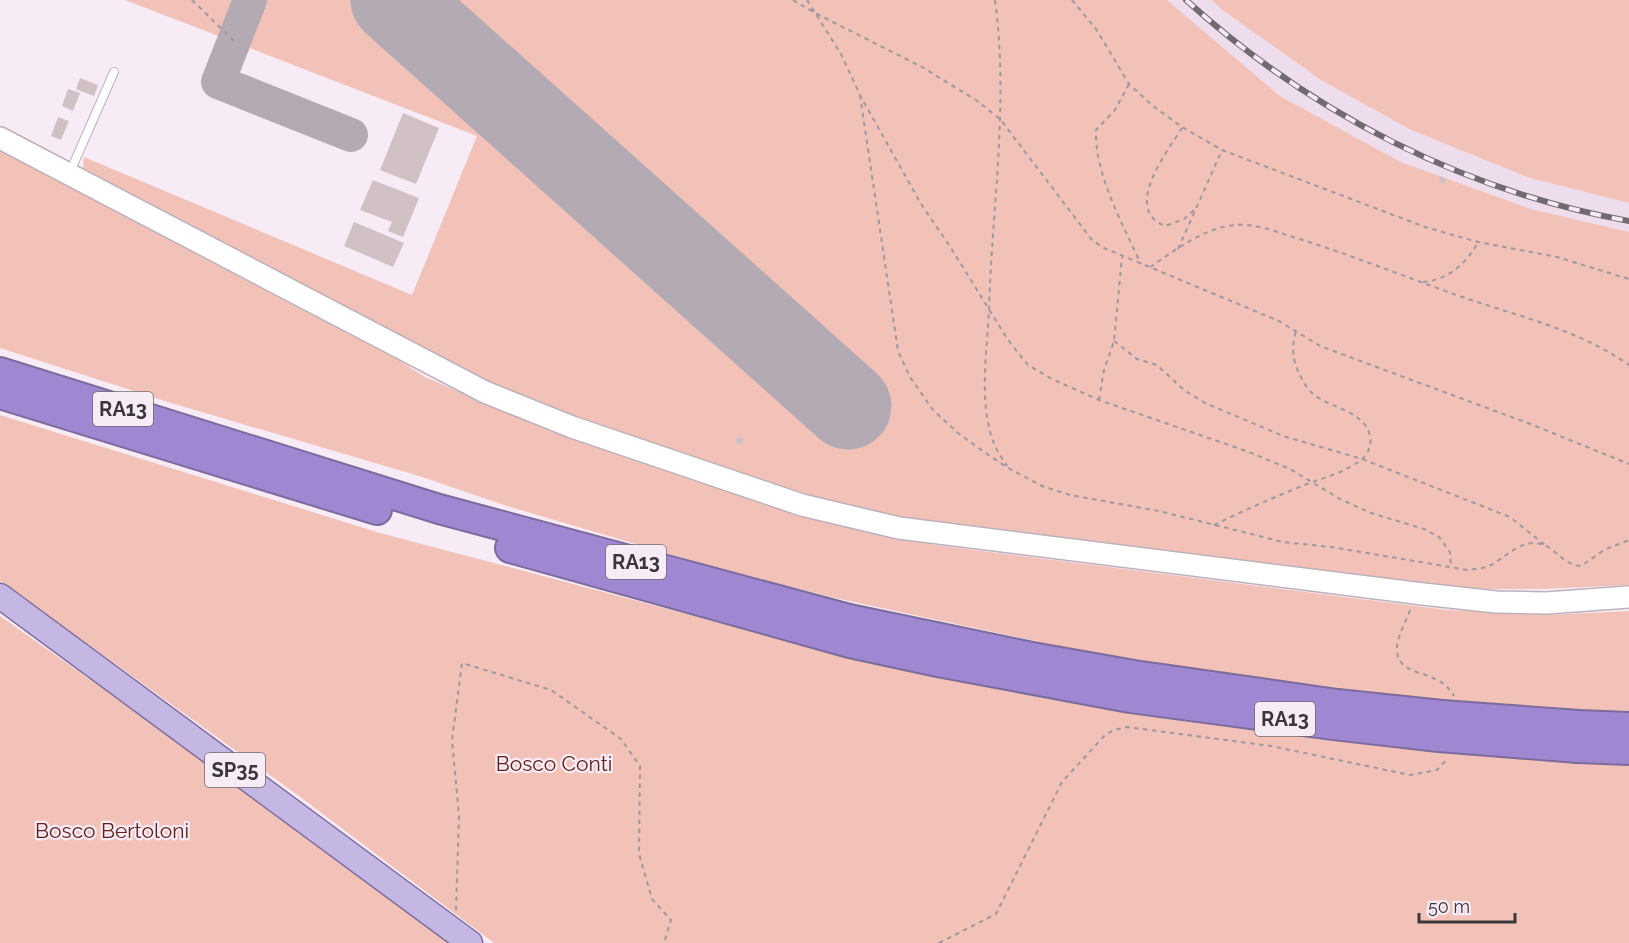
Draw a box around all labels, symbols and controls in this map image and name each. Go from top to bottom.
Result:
road number: RA13 [93,392,153,426]
road number: RA13 [606,545,666,579]
road number: RA13 [1255,702,1315,736]
park label: Bosco Conti [496,751,612,776]
road number: SP35 [205,753,265,787]
park label: Bosco Bertoloni [35,818,189,843]
scale bar [1419,886,1515,924]
text: 50 m [1428,896,1470,917]

